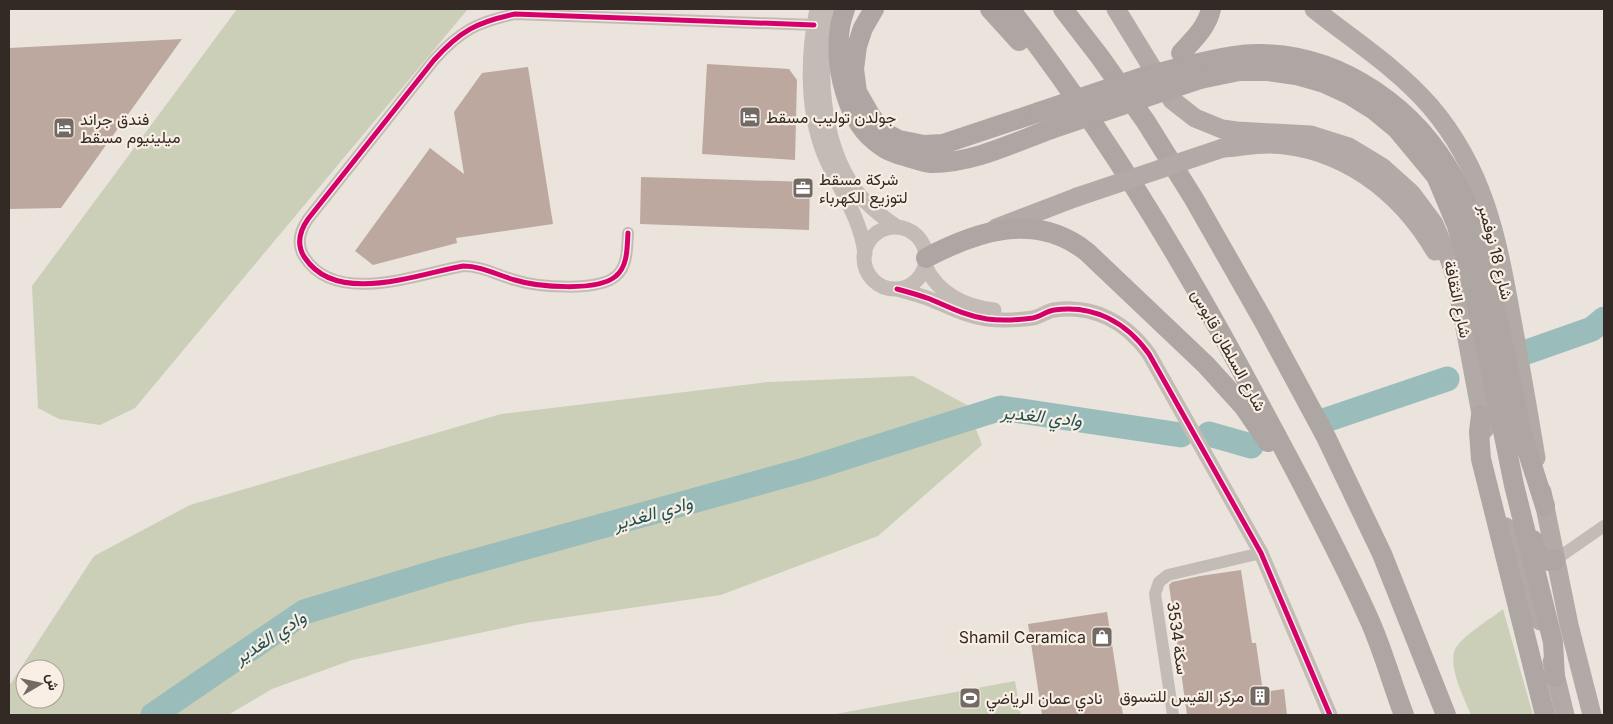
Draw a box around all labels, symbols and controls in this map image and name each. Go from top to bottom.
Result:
hotel icon: جولدن توليب مسقط [738,105,762,129]
place label: جولدن توليب مسقط [766,107,897,128]
place label: فندق جراند ميلينيوم مسقط [80,109,181,148]
hotel icon: فندق جراند ميلينيوم مسقط [52,116,76,140]
place label: شركة مسقط لتوزيع الكهرباء [819,169,908,209]
office icon: شركة مسقط لتوزيع الكهرباء [791,176,815,200]
street label: شارع 18 نوفمبر [1472,201,1517,302]
street label: شارع الثقافة [1438,258,1476,340]
street label: شارع السلطان قابوس [1185,286,1271,415]
water label: وادي الغدير [999,401,1083,436]
water label: وادي الغدير [610,492,696,539]
street label: سكة 3534 [1163,600,1193,676]
water label: وادي الغدير [229,606,312,673]
shop icon: Shamil Ceramica [1090,625,1114,649]
place label: Shamil Ceramica [959,627,1086,647]
north arrow [15,659,65,709]
text: ش [43,672,63,692]
building icon: مركز القيس للتسوق [1248,684,1272,708]
sports icon: نادي عمان الرياضي [958,686,982,710]
place label: مركز القيس للتسوق [1119,686,1244,707]
place label: نادي عمان الرياضي [986,688,1103,712]

